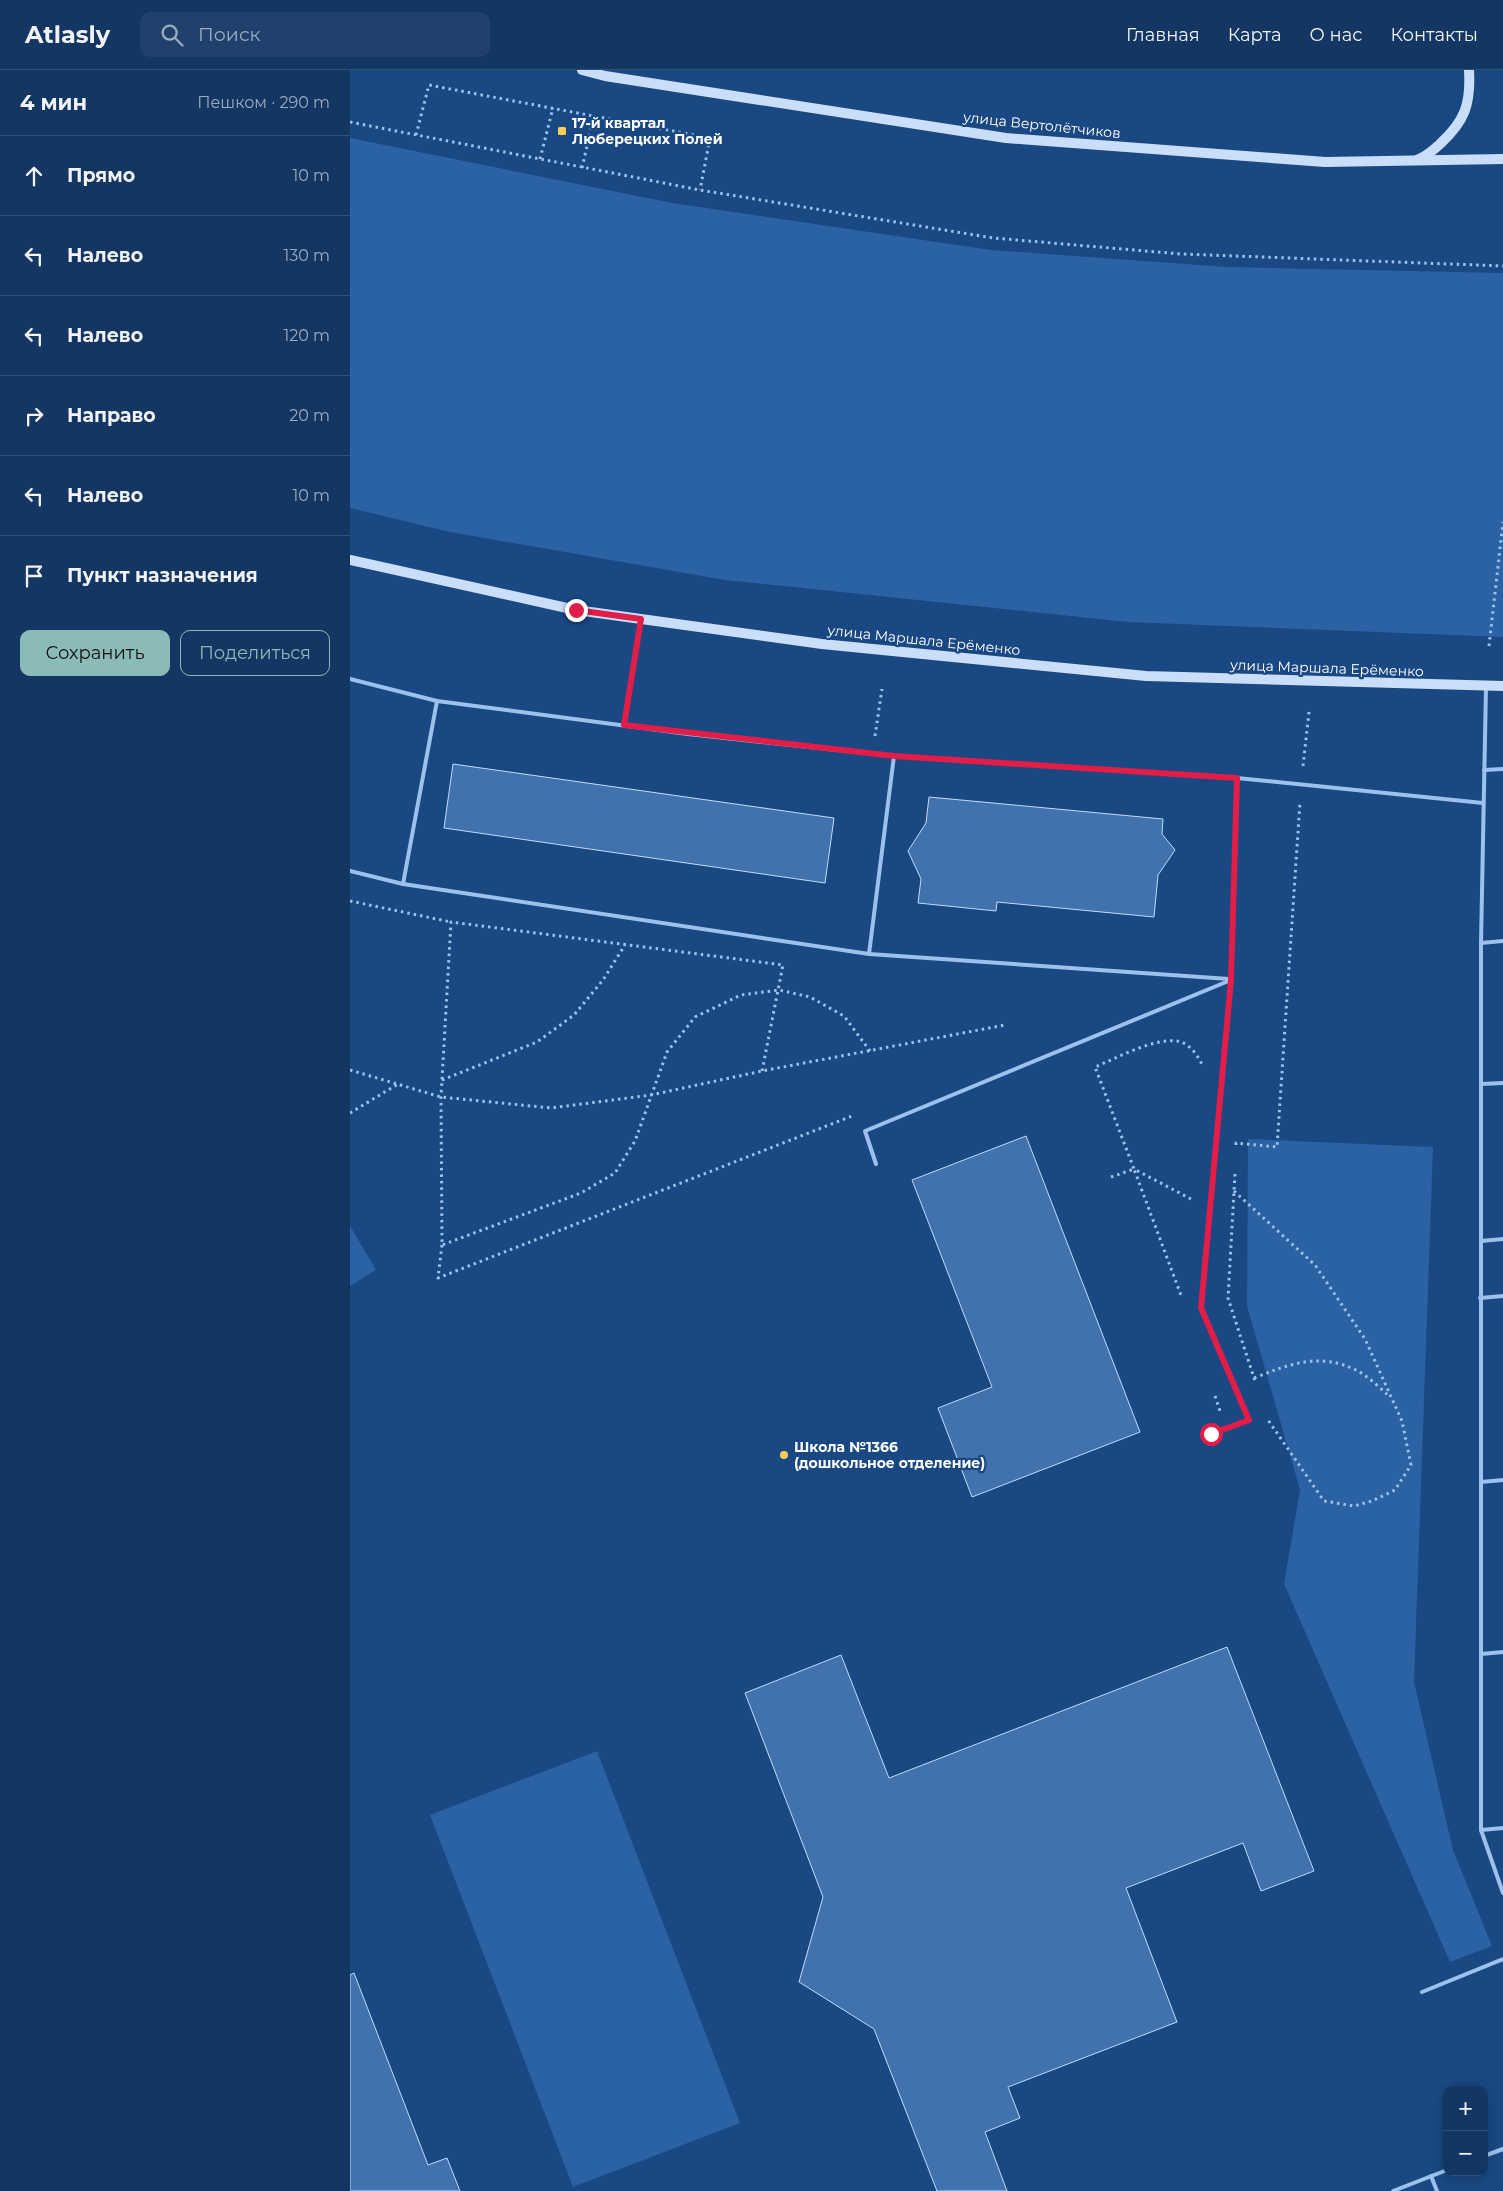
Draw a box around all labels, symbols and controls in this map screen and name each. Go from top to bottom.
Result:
search box [140,12,490,57]
text: Atlasly [25,20,110,49]
icon: search [158,21,186,49]
text: Поиск [198,23,261,46]
text: Главная [1126,24,1200,46]
text: Карта [1228,24,1282,46]
text: О нас [1310,24,1362,46]
text: Контакты [1390,24,1478,46]
text: 4 мин [20,90,87,115]
text: Пешком · 290 m [197,93,330,112]
street label: улица Вертолётчиков [961,108,1122,142]
place label: 17-й квартал Люберецких Полей [572,114,723,148]
marker: 17-й квартал Люберецких Полей [556,125,568,137]
icon: ahead [20,162,48,190]
text: Прямо [67,164,135,187]
text: 10 m [292,166,330,185]
icon: left [20,242,48,270]
text: Налево [67,244,143,267]
text: 130 m [283,246,330,265]
icon: left [20,322,48,350]
text: Налево [67,324,143,347]
text: 120 m [283,326,330,345]
icon: right [20,402,48,430]
text: Направо [67,404,156,427]
text: 20 m [289,406,330,425]
icon: left [20,482,48,510]
text: Налево [67,484,143,507]
text: 10 m [292,486,330,505]
icon: arrive [20,562,48,590]
text: Пункт назначения [67,564,258,587]
route end [565,599,588,622]
street label: улица Маршала Ерёменко [826,621,1021,659]
button: Сохранить [20,630,170,676]
button: Поделиться [180,630,330,676]
street label: улица Маршала Ерёменко [1229,656,1424,680]
route start [1200,1423,1223,1446]
place label: Школа №1366 (дошкольное отделение) [794,1438,985,1472]
marker: Школа №1366 (дошкольное отделение) [778,1449,790,1461]
map controls [1443,2086,1488,2176]
button: + [1443,2086,1488,2131]
button: − [1443,2131,1488,2176]

